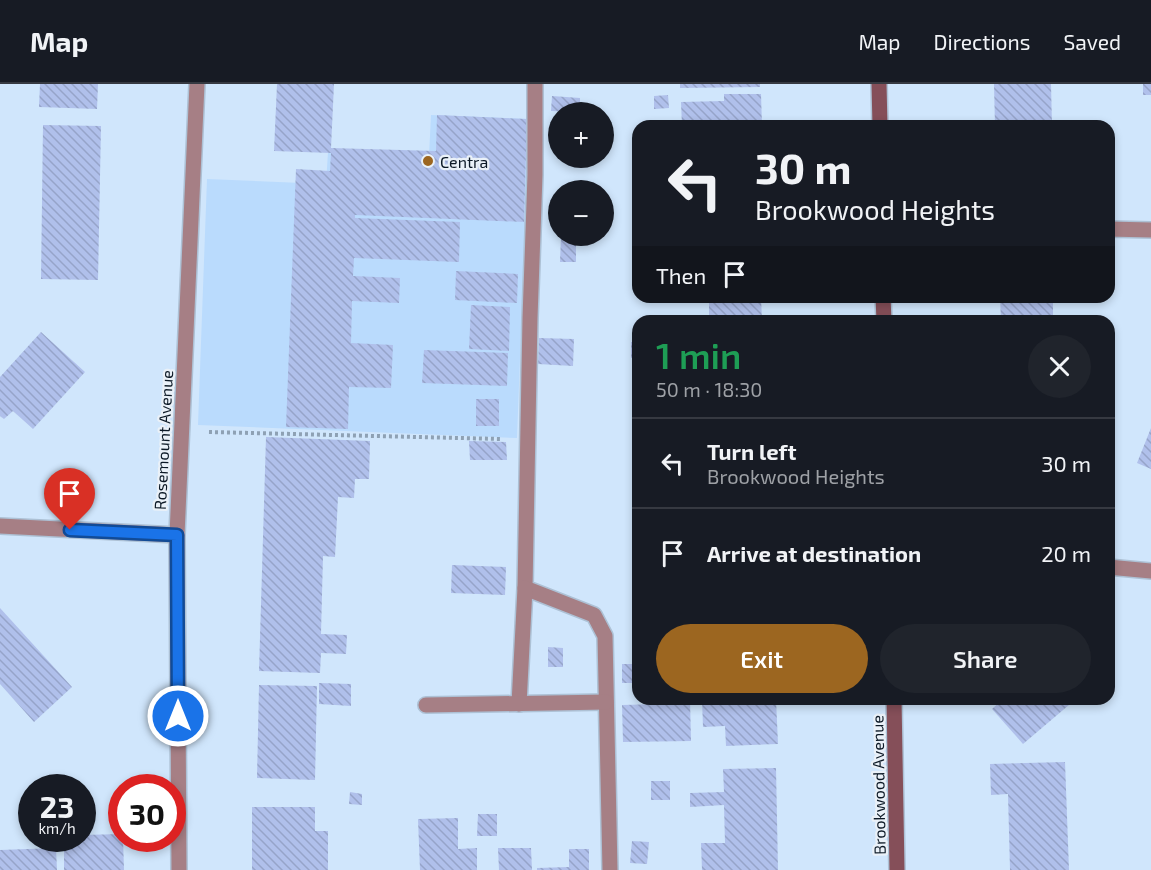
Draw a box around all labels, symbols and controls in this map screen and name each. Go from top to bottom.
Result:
text: Map [30,24,88,58]
text: Map [858,29,901,54]
text: Directions [934,29,1030,54]
text: Saved [1063,29,1121,54]
map controls [548,102,614,246]
button: + [548,102,614,168]
text: 30 m [755,142,851,192]
icon: left [656,144,734,222]
place label: Centra [440,152,488,171]
marker: Centra [421,154,435,168]
button: − [548,180,614,246]
text: Brookwood Heights [755,193,995,225]
icon: arrive [718,258,751,291]
text: Then [656,262,706,288]
text: 1 min [656,333,741,376]
button: close [1028,335,1091,398]
street label: Rosemount Avenue [150,370,176,510]
text: 50 m · 18:30 [656,377,762,401]
text: Turn left [707,438,796,464]
icon: left [656,447,689,480]
text: 30 m [1041,450,1091,476]
text: Brookwood Heights [707,464,885,488]
pin [44,468,95,530]
icon: arrive [53,477,86,510]
icon: arrive [656,537,689,570]
text: Arrive at destination [707,540,921,566]
text: 20 m [1041,540,1091,566]
button: Exit [656,624,868,693]
button: Share [880,624,1091,693]
position arrow [146,684,210,748]
street label: Brookwood Avenue [867,715,889,855]
speed limit sign: 30 [108,774,186,852]
text: 23 [40,788,74,824]
text: km/h [38,819,76,837]

